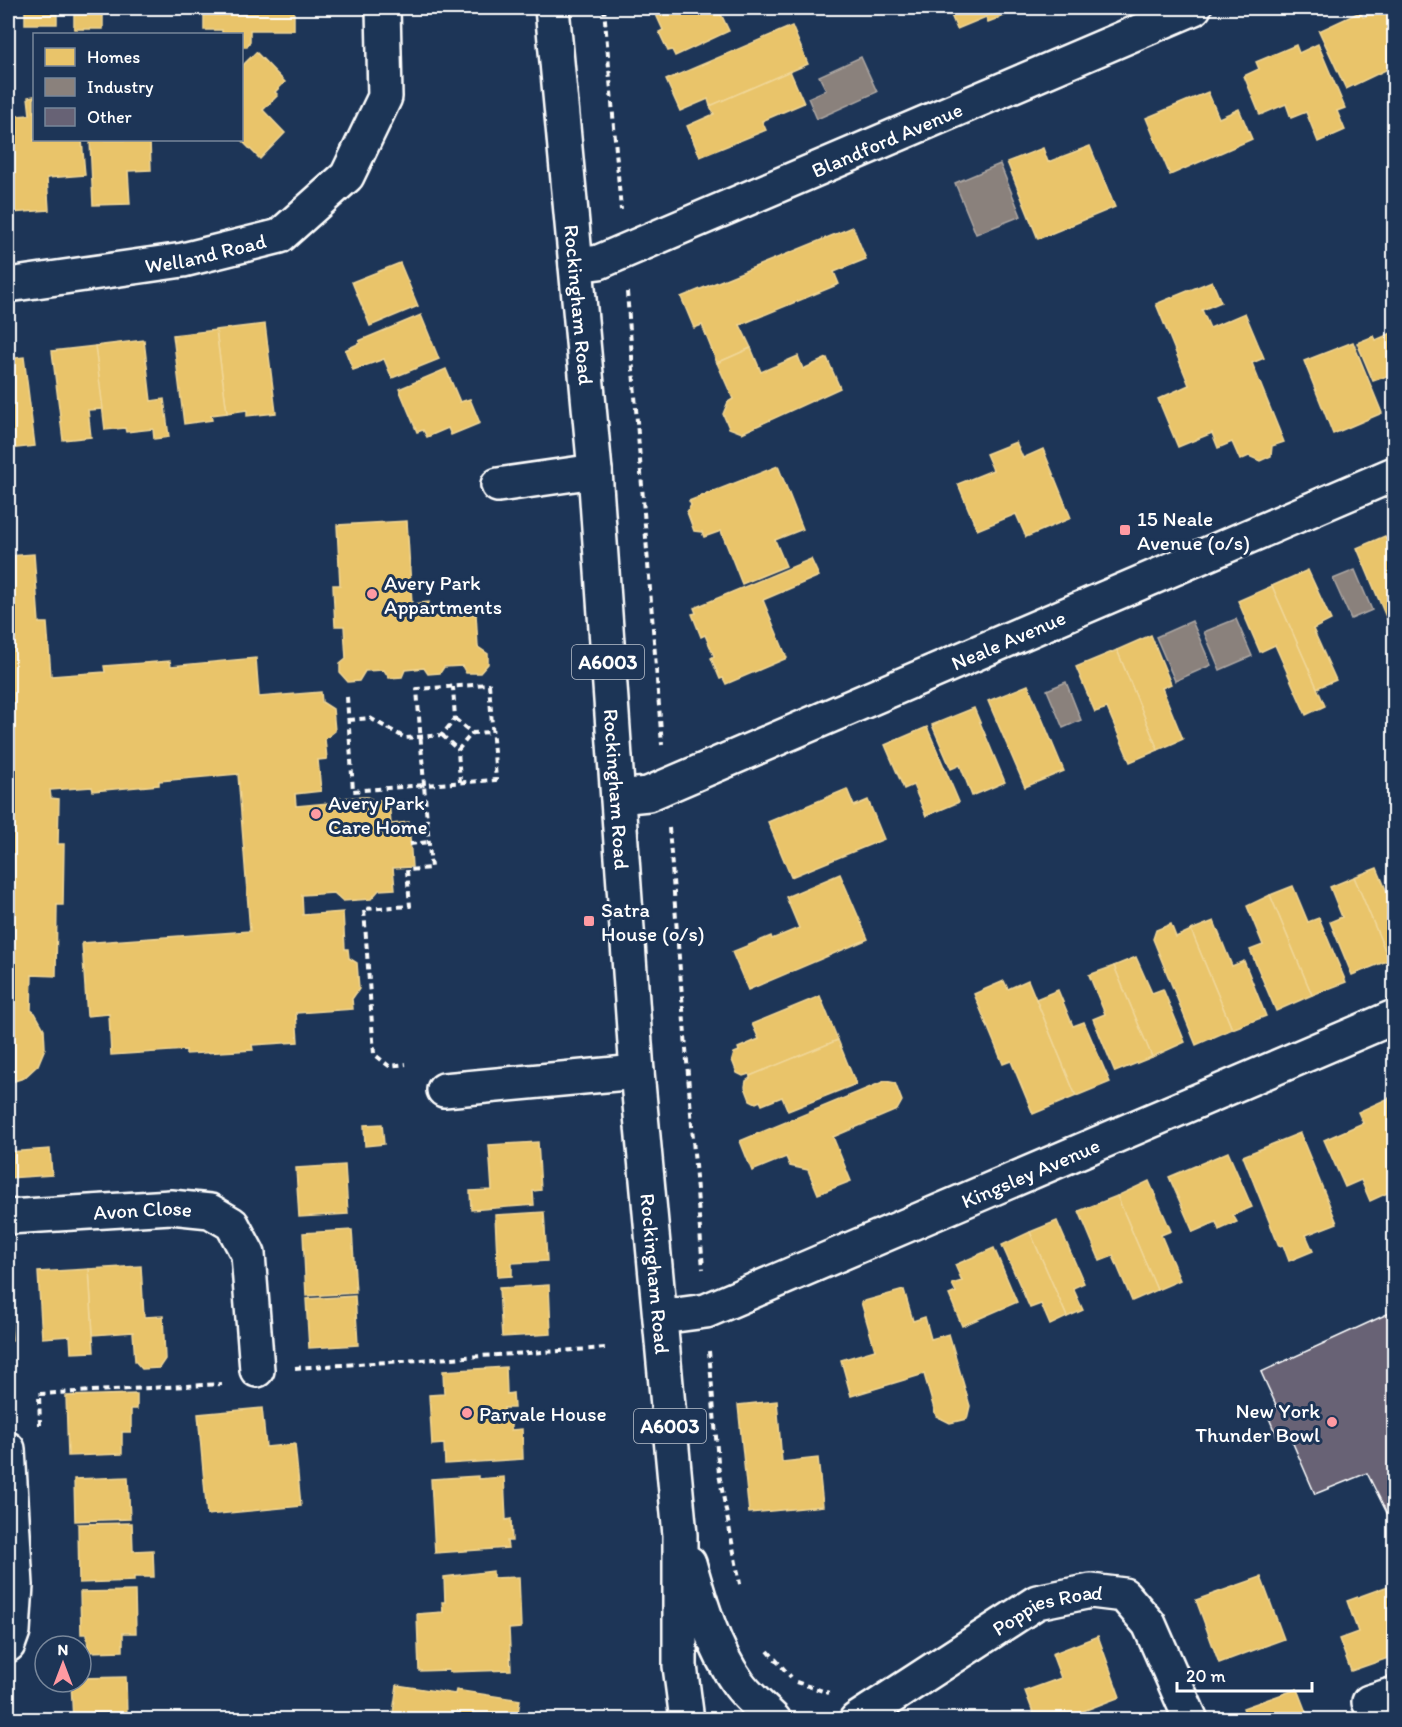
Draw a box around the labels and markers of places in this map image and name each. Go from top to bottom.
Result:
place label: 15 Neale Avenue (o/s) [1137,506,1250,555]
marker: 15 Neale Avenue (o/s) [1118,523,1132,537]
place label: Avery Park Appartments [384,570,502,619]
marker: Avery Park Appartments [365,587,379,601]
place label: Avery Park Care Home [328,790,428,839]
marker: Avery Park Care Home [309,807,323,821]
place label: Satra House (o/s) [601,897,705,946]
marker: Satra House (o/s) [582,914,596,928]
place label: New York Thunder Bowl [1195,1398,1320,1447]
place label: Parvale House [479,1401,607,1426]
marker: Parvale House [460,1406,474,1420]
marker: New York Thunder Bowl [1325,1415,1339,1429]

